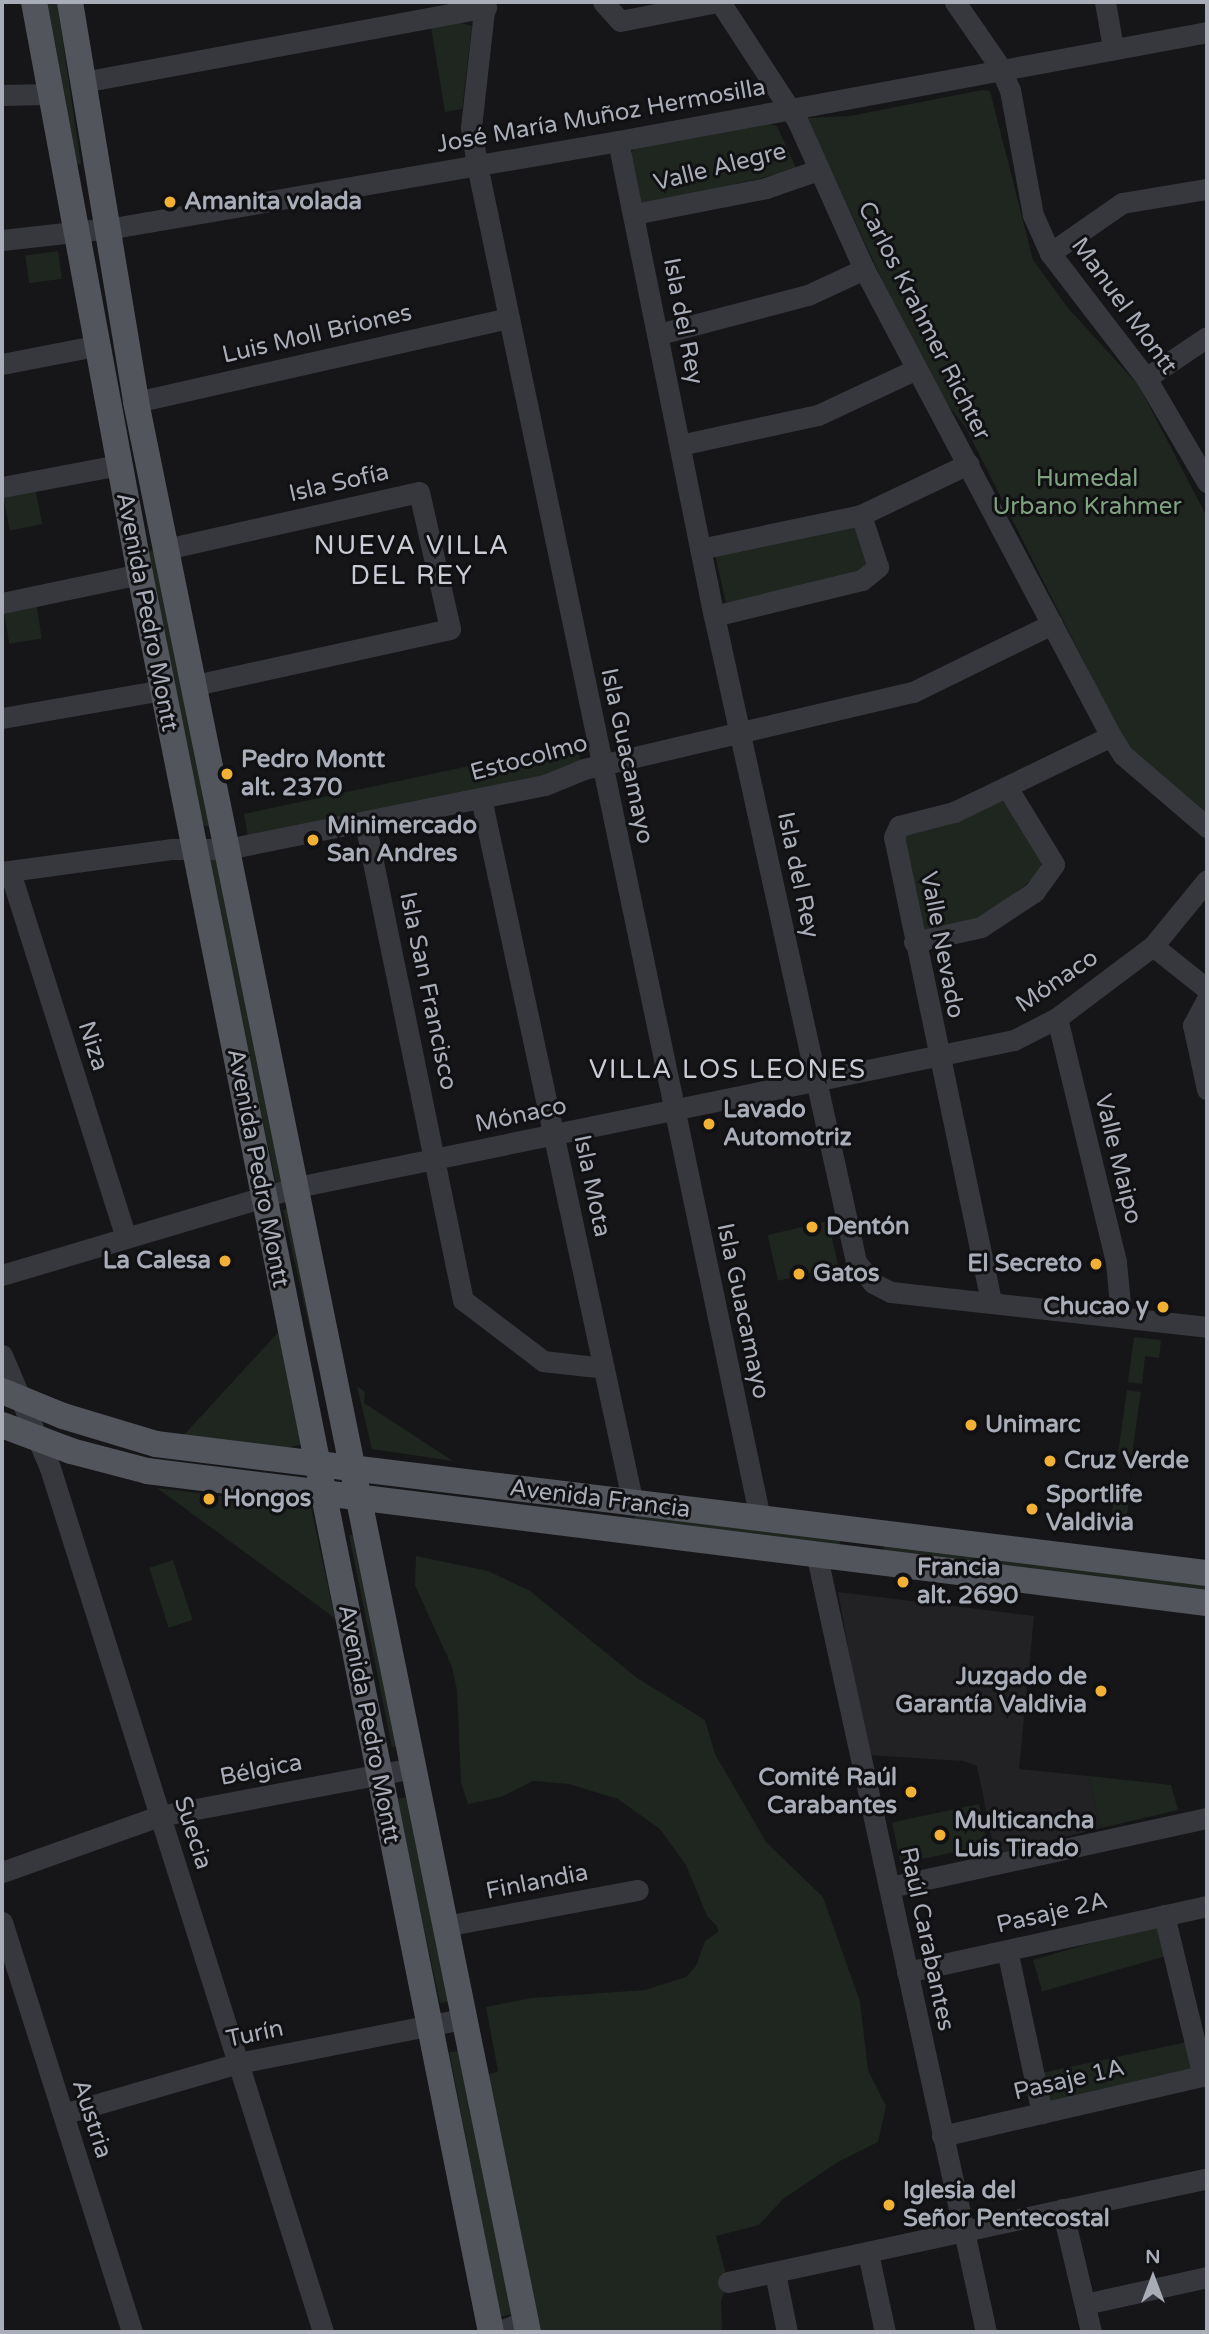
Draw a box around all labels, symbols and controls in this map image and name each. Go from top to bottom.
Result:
street label: José María Muñoz Hermosilla [434,73,768,159]
street label: Valle Alegre [651,137,789,197]
place label: Amanita volada [184,188,362,216]
marker: Amanita volada [162,194,178,210]
street label: Carlos Krahmer Richter [851,197,997,445]
street label: Manuel Montt [1065,232,1183,380]
street label: Isla del Rey [657,255,709,387]
street label: Luis Moll Briones [219,298,415,370]
street label: Isla Sofía [286,458,392,508]
park label: Humedal Urbano Krahmer [992,465,1182,521]
street label: Avenida Pedro Montt [110,490,184,734]
district label: NUEVA VILLA DEL REY [315,530,509,592]
street label: Isla Guacamayo [594,665,660,847]
street label: Estocolmo [467,729,591,787]
place label: Pedro Montt alt. 2370 [241,746,385,802]
marker: Pedro Montt alt. 2370 [219,766,235,782]
street label: Isla del Rey [771,809,825,941]
place label: Minimercado San Andres [327,812,477,868]
marker: Minimercado San Andres [305,832,321,848]
street label: Valle Nevado [914,869,970,1021]
street label: Isla San Francisco [393,889,463,1093]
street label: Mónaco [1010,943,1104,1019]
street label: Niza [72,1018,114,1074]
street label: Avenida Pedro Montt [221,1046,295,1290]
district label: VILLA LOS LEONES [591,1054,865,1086]
street label: Mónaco [473,1091,569,1139]
street label: Valle Maipo [1088,1091,1148,1227]
place label: Lavado Automotriz [723,1096,852,1152]
marker: Lavado Automotriz [701,1116,717,1132]
street label: Isla Mota [567,1132,617,1240]
place label: Dentón [826,1213,910,1241]
marker: Dentón [804,1219,820,1235]
street label: Isla Guacamayo [710,1220,776,1402]
place label: La Calesa [103,1247,211,1275]
place label: El Secreto [967,1250,1082,1278]
marker: La Calesa [217,1253,233,1269]
marker: El Secreto [1088,1256,1104,1272]
place label: Gatos [813,1260,879,1288]
marker: Gatos [791,1266,807,1282]
place label: Chucao y [1043,1293,1149,1321]
marker: Chucao y [1155,1299,1171,1315]
place label: Unimarc [985,1411,1080,1439]
marker: Unimarc [963,1417,979,1433]
place label: Cruz Verde [1064,1447,1189,1475]
marker: Cruz Verde [1042,1453,1058,1469]
street label: Avenida Francia [508,1474,692,1524]
place label: Sportlife Valdivia [1046,1481,1143,1537]
place label: Hongos [223,1485,311,1513]
marker: Hongos [201,1491,217,1507]
marker: Sportlife Valdivia [1024,1501,1040,1517]
place label: Francia alt. 2690 [917,1554,1018,1610]
marker: Francia alt. 2690 [895,1574,911,1590]
street label: Avenida Pedro Montt [332,1602,406,1846]
place label: Juzgado de Garantía Valdivia [895,1663,1087,1719]
marker: Juzgado de Garantía Valdivia [1093,1683,1109,1699]
street label: Bélgica [217,1748,305,1792]
place label: Comité Raúl Carabantes [758,1764,897,1820]
marker: Comité Raúl Carabantes [903,1784,919,1800]
street label: Suecia [168,1793,218,1873]
place label: Multicancha Luis Tirado [954,1807,1094,1863]
marker: Multicancha Luis Tirado [932,1827,948,1843]
street label: Raúl Carabantes [893,1844,961,2034]
street label: Finlandia [483,1858,591,1906]
street label: Pasaje 2A [994,1886,1110,1940]
street label: Turín [224,2014,286,2054]
street label: Pasaje 1A [1011,2053,1127,2107]
street label: Austria [66,2076,118,2162]
place label: Iglesia del Señor Pentecostal [903,2177,1110,2233]
marker: Iglesia del Señor Pentecostal [881,2197,897,2213]
north arrow [1118,2243,1188,2313]
text: N [1145,2246,1161,2268]

